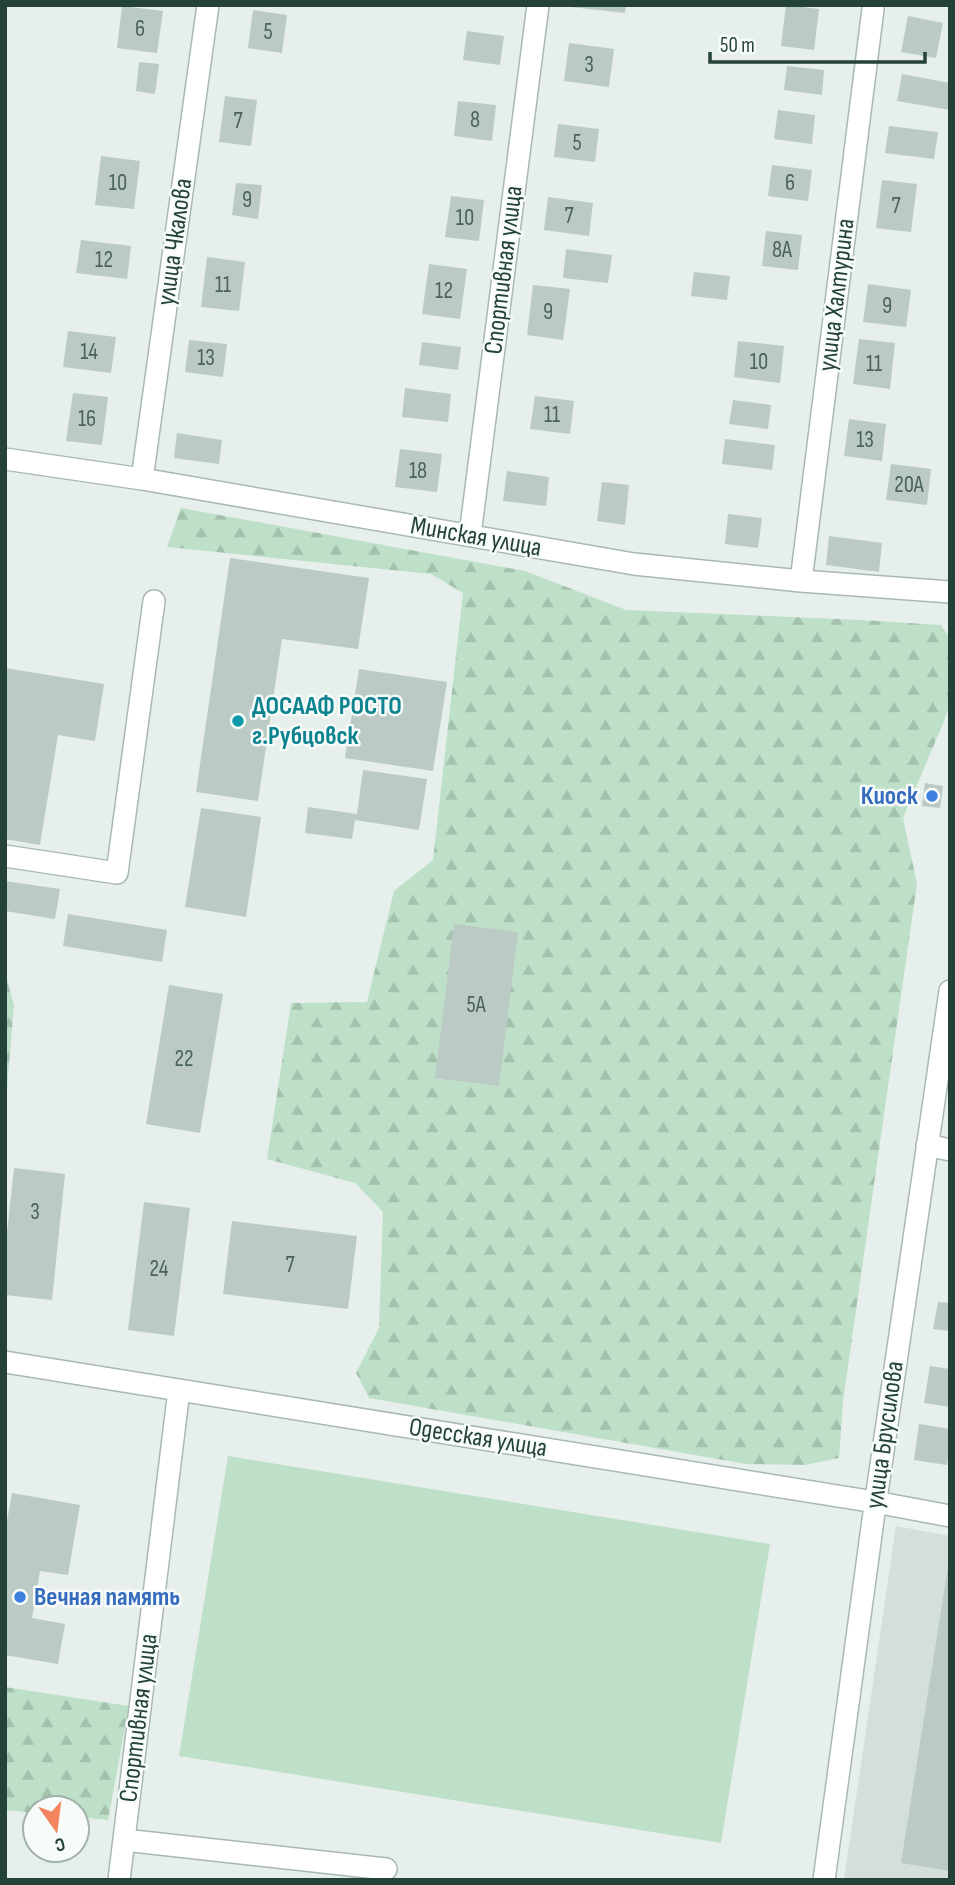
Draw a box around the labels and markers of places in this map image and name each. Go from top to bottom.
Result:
place label: ДОСААФ РОСТО г.Рубцовск [252,691,402,752]
marker: ДОСААФ РОСТО г.Рубцовск [230,713,246,729]
place label: Киоск [861,781,918,812]
marker: Киоск [924,788,940,804]
place label: Вечная память [34,1582,180,1613]
marker: Вечная память [12,1589,28,1605]

